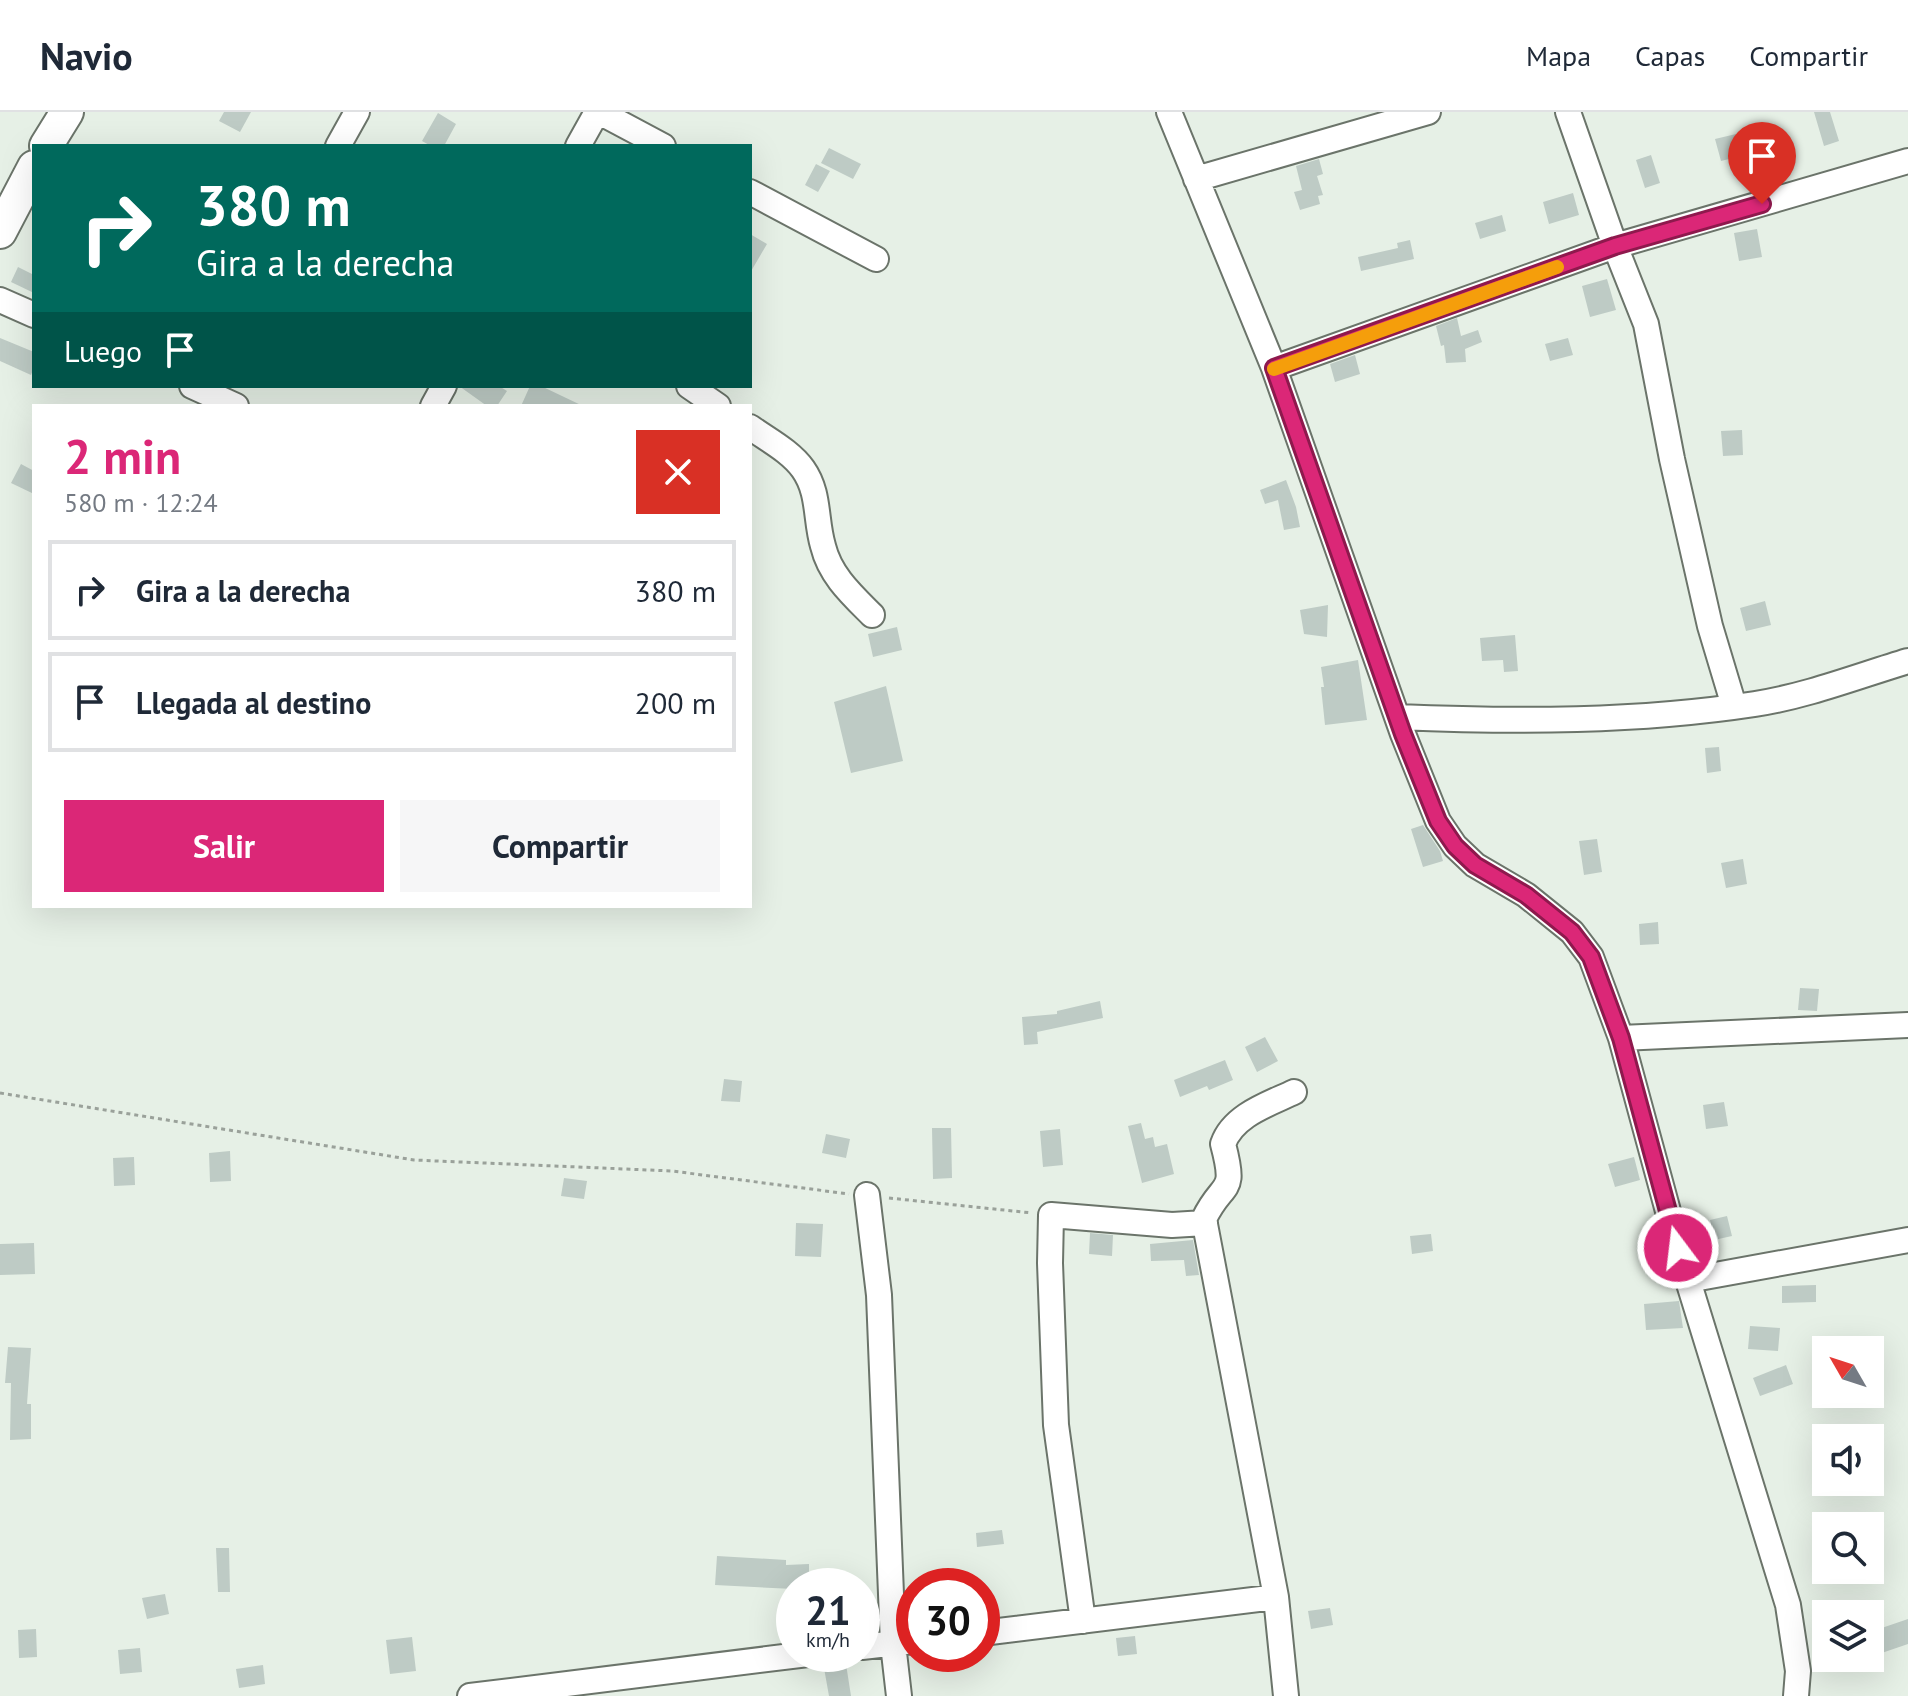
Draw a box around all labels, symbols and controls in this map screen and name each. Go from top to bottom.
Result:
text: Navio [40,31,133,80]
text: Mapa [1526,37,1591,74]
text: Capas [1635,37,1705,74]
text: Compartir [1749,37,1868,74]
pin [1728,122,1796,204]
icon: arrive [1740,134,1784,178]
text: 380 m [196,169,351,241]
icon: right [64,176,168,280]
text: Gira a la derecha [196,239,454,286]
icon: arrive [158,328,202,372]
text: Luego [64,331,142,370]
text: 2 min [64,425,181,487]
button: close [636,430,720,514]
text: 580 m · 12:24 [64,486,218,519]
icon: right [68,568,112,612]
text: Gira a la derecha [136,571,350,610]
text: 380 m [635,571,716,610]
icon: arrive [68,680,112,724]
text: Llegada al destino [136,683,371,722]
text: 200 m [635,683,716,722]
button: Salir [64,800,384,892]
button: Compartir [400,800,720,892]
position arrow [1636,1206,1720,1290]
north arrow [1812,1336,1884,1408]
map controls [1812,1336,1884,1672]
button: sound [1812,1424,1884,1496]
button: search [1812,1512,1884,1584]
speed limit sign: 30 [896,1568,1000,1672]
text: 21 [805,1584,851,1636]
button: layers [1812,1600,1884,1672]
text: km/h [806,1627,850,1653]

